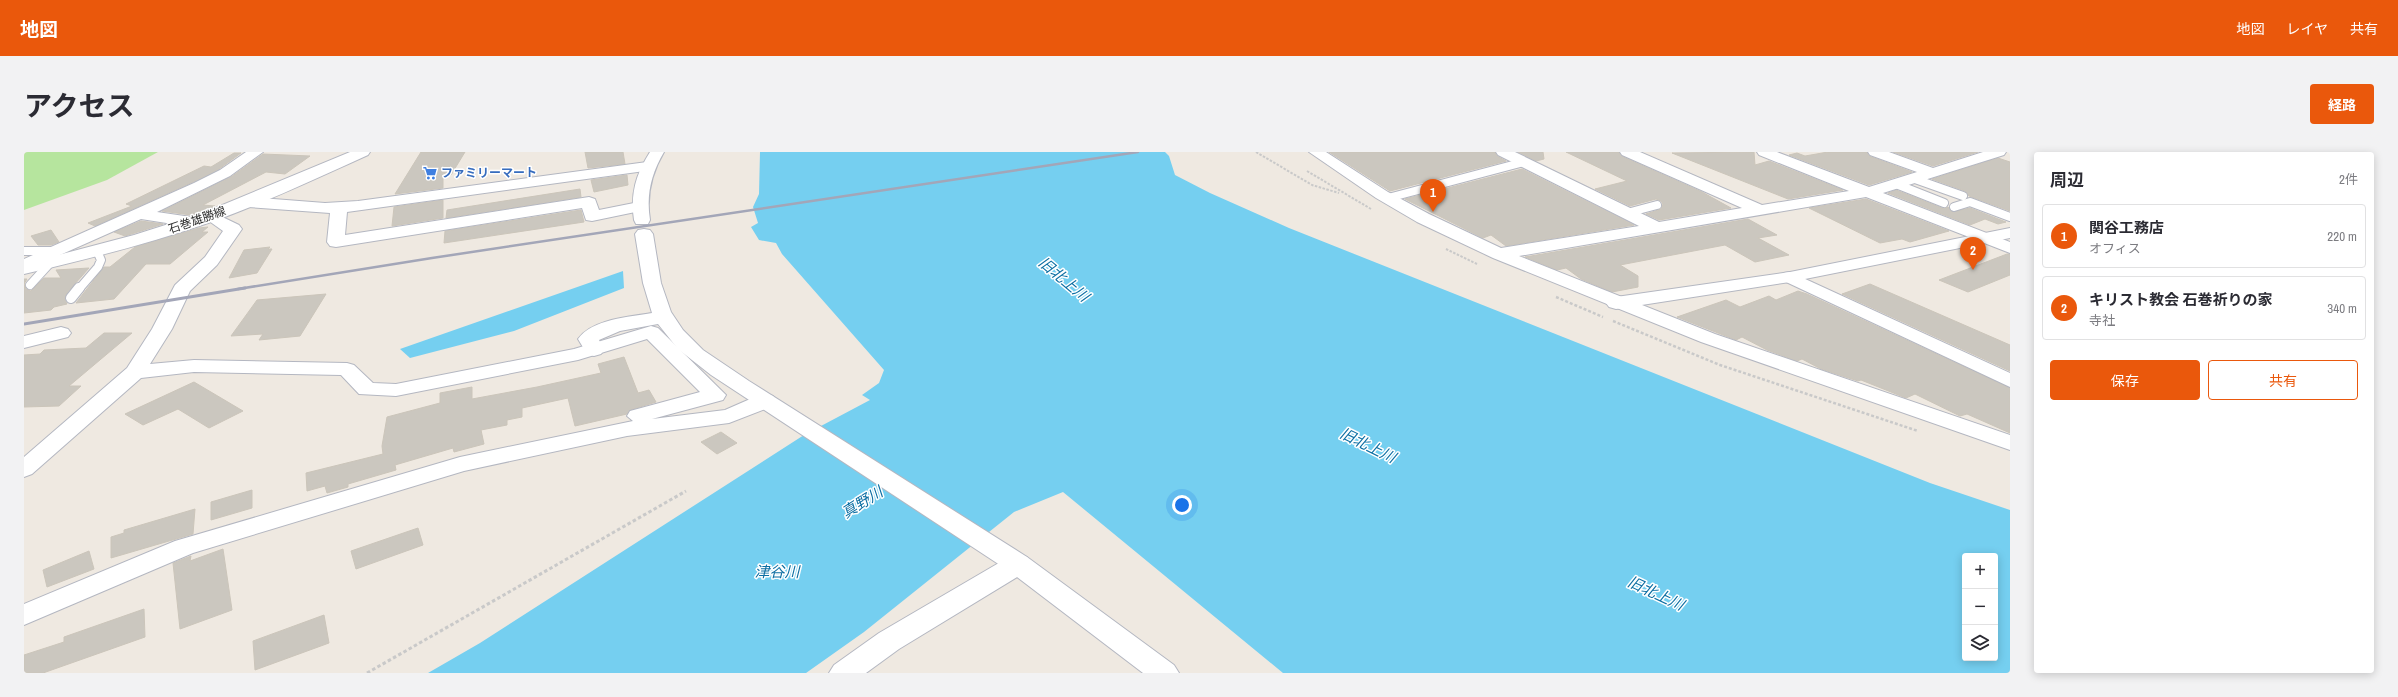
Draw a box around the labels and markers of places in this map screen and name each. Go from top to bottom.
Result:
supermarket icon: ファミリーマート [422,165,438,181]
place label: ファミリーマート [441,165,537,181]
pin: 1 [1420,179,1446,212]
pin: 2 [1960,237,1986,270]

